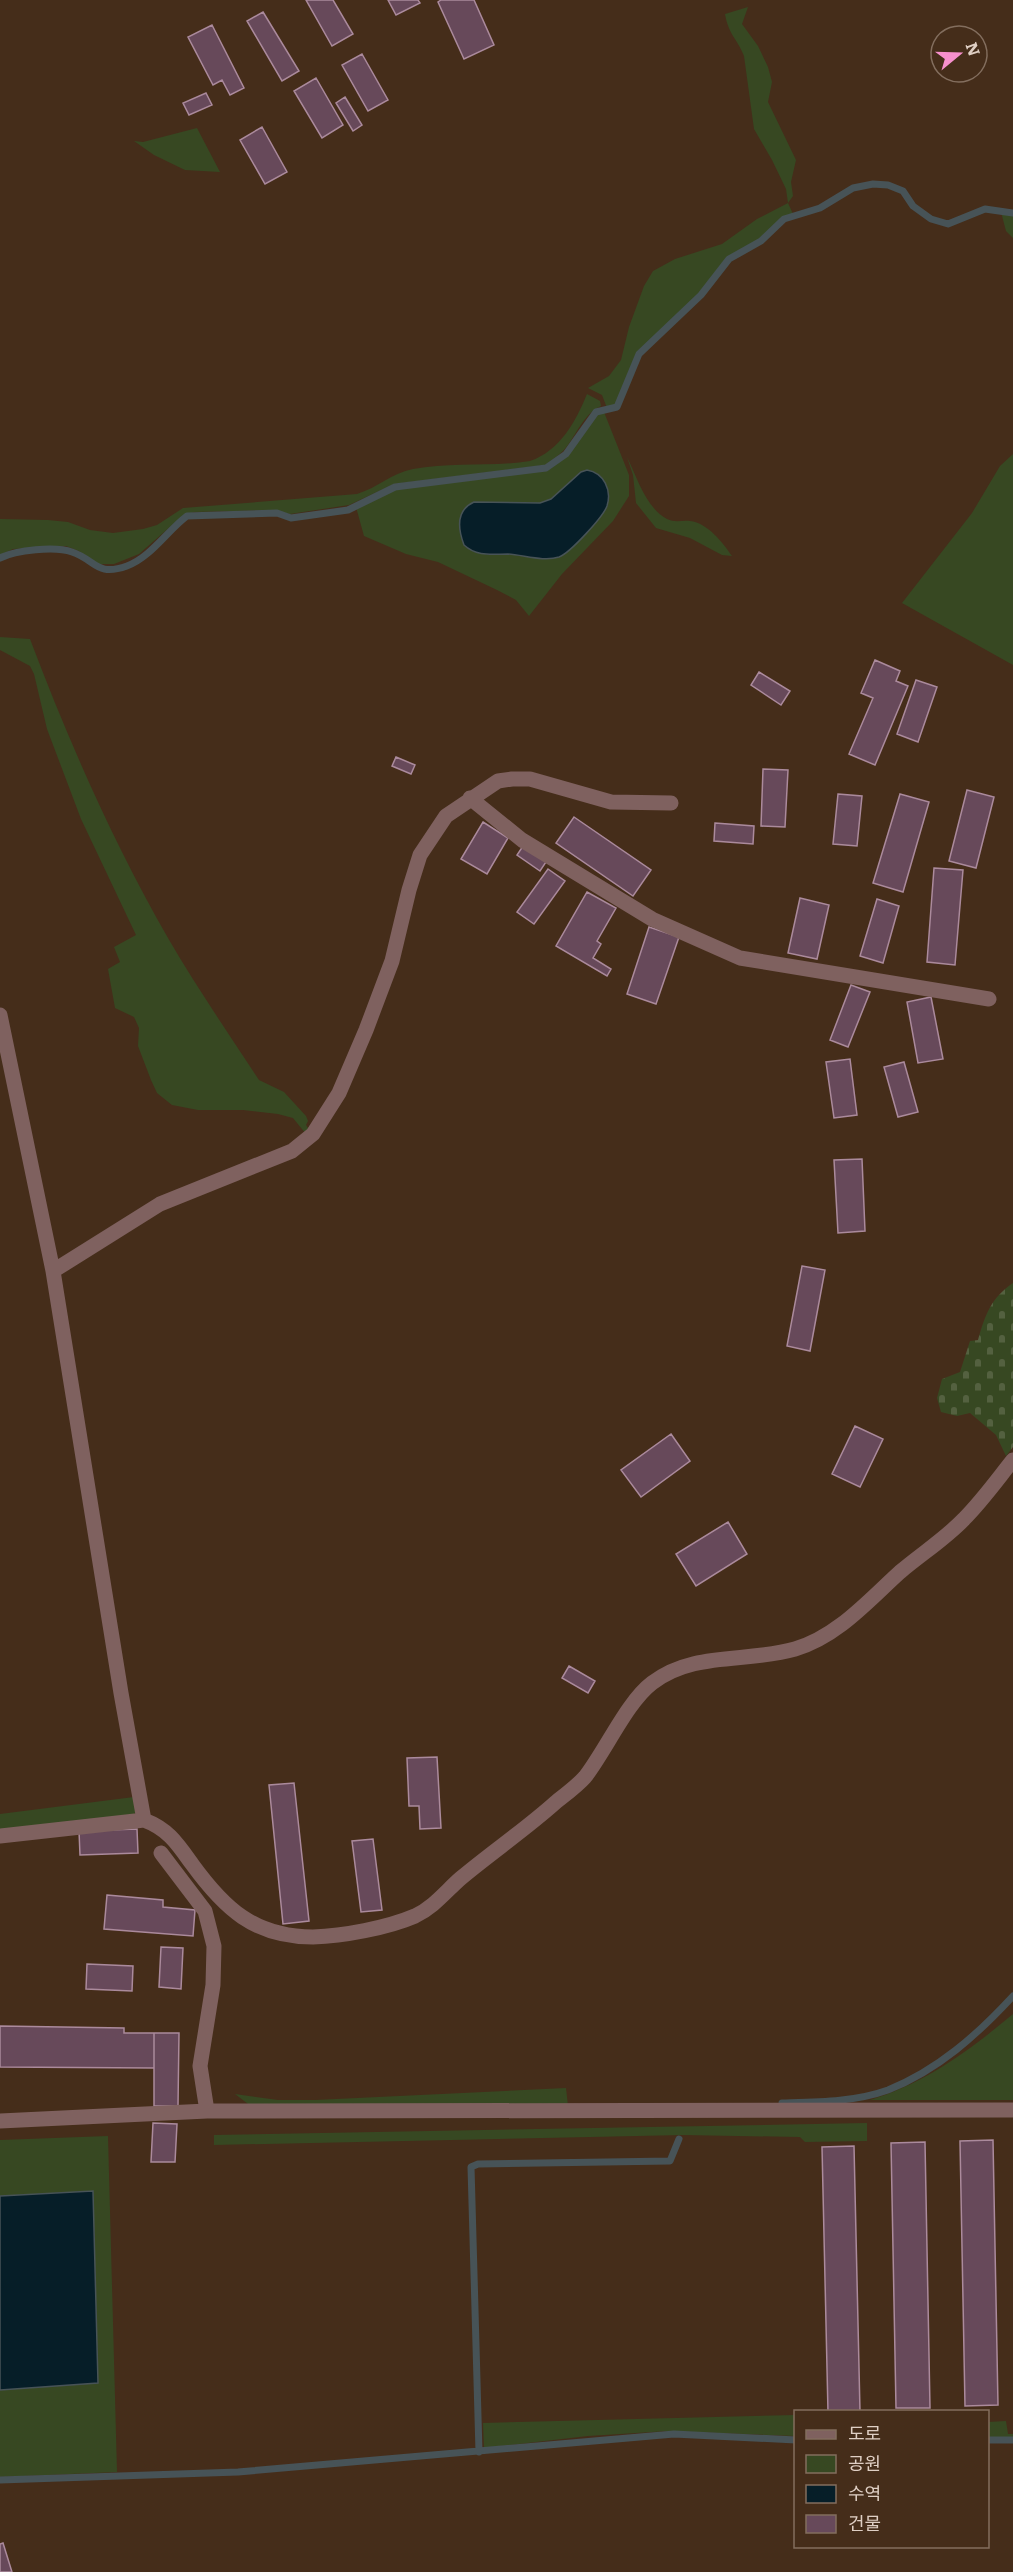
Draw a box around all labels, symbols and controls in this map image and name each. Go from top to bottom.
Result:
north arrow [929,24,989,84]
text: N [961,39,988,59]
legend [794,2410,989,2548]
text: 도로 [848,2419,881,2446]
text: 공원 [848,2449,881,2476]
text: 수역 [848,2479,881,2506]
text: 건물 [848,2509,881,2536]

